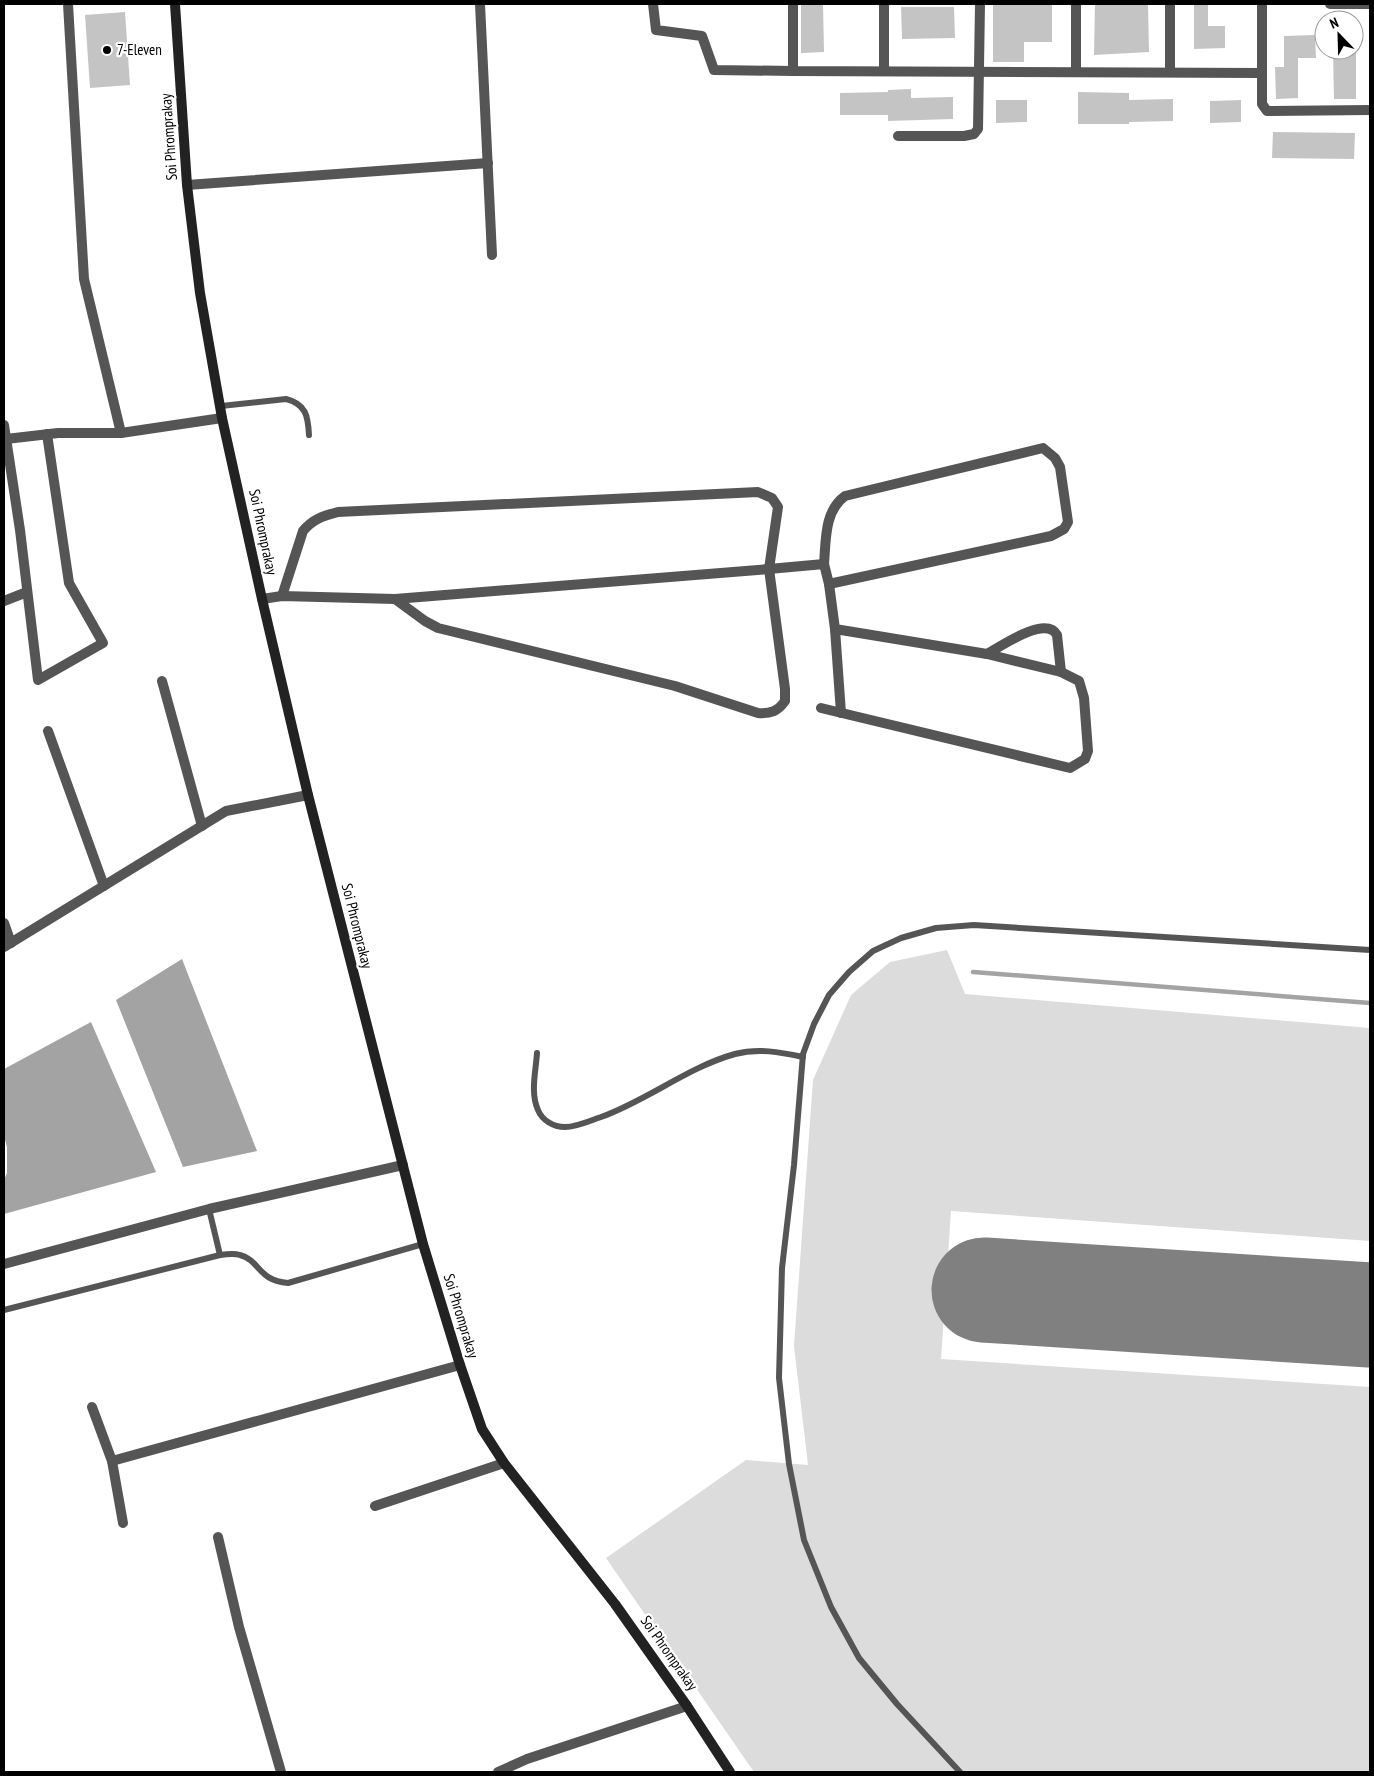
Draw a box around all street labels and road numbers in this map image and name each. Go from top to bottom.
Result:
street label: Soi Phromprakay [156,93,181,181]
street label: Soi Phromprakay [245,487,282,577]
street label: Soi Phromprakay [338,881,377,971]
street label: Soi Phromprakay [440,1271,483,1361]
street label: Soi Phromprakay [637,1612,702,1694]

